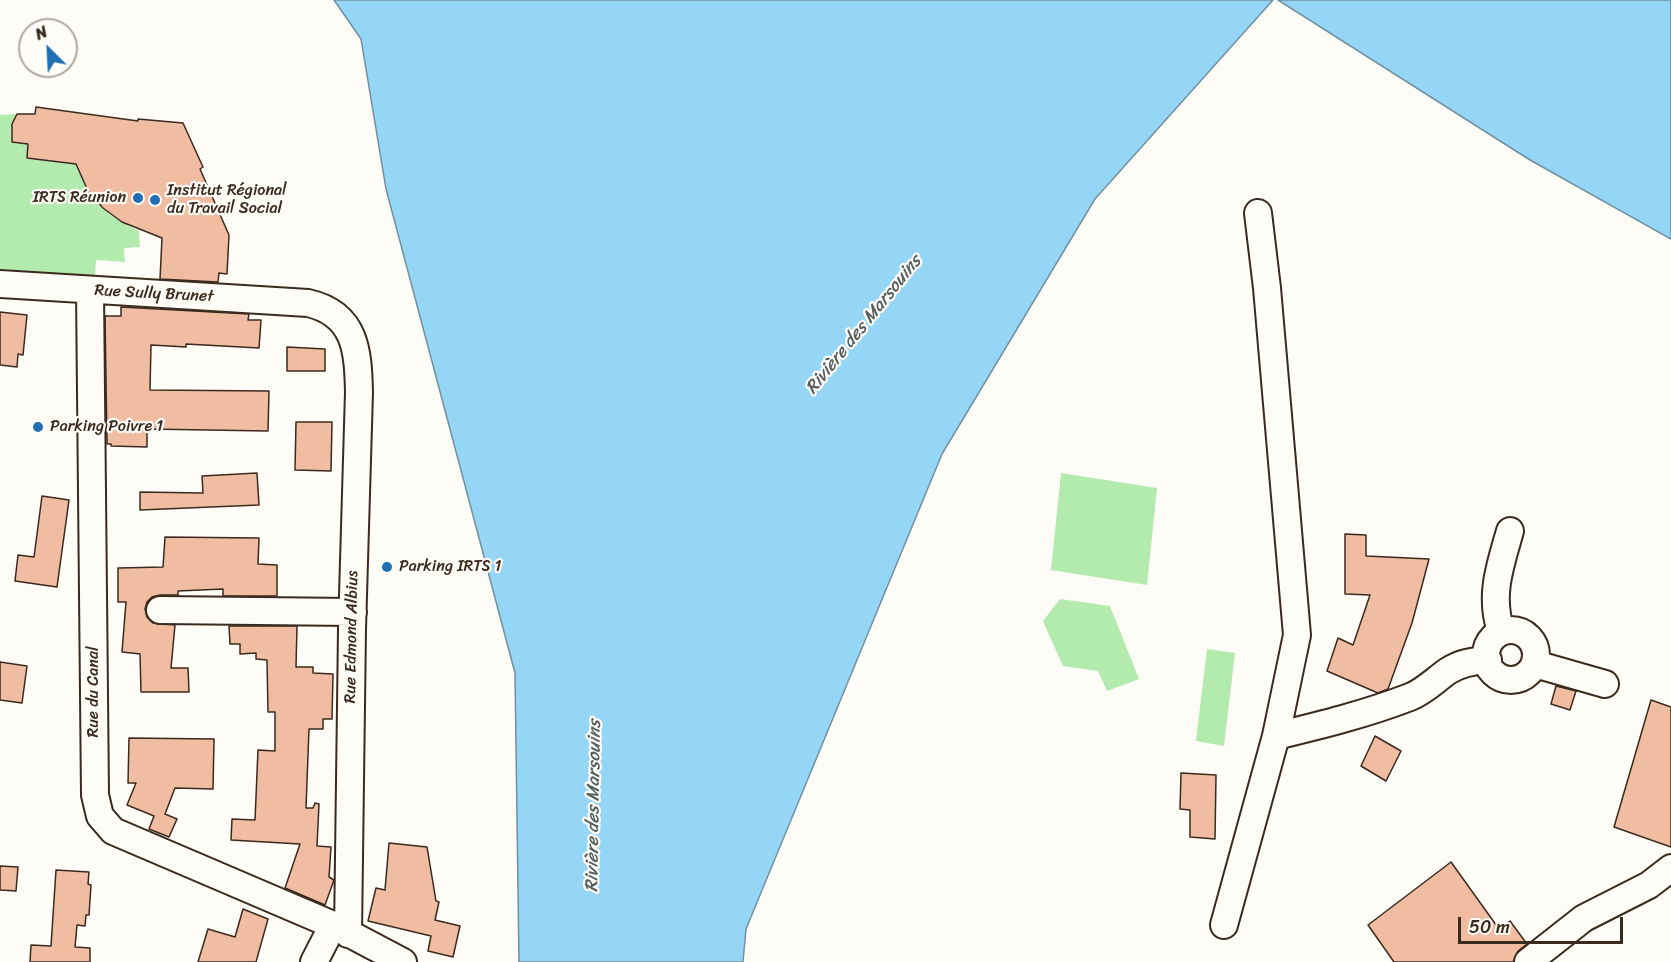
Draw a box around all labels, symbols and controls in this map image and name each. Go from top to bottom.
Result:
text: N [30,17,52,48]
north arrow [18,18,78,78]
place label: Institut Régional du Travail Social [167,181,287,219]
place label: IRTS Réunion [33,188,126,208]
marker: IRTS Réunion [131,191,145,205]
marker: Institut Régional du Travail Social [148,193,162,207]
water label: Rivière des Marsouins [801,251,927,399]
street label: Rue Sully Brunet [94,281,214,307]
place label: Parking Poivre 1 [50,417,163,437]
marker: Parking Poivre 1 [31,420,45,434]
place label: Parking IRTS 1 [399,557,501,577]
marker: Parking IRTS 1 [380,560,394,574]
street label: Rue Edmond Albius [341,570,363,704]
street label: Rue du Canal [84,646,104,738]
water label: Rivière des Marsouins [582,720,606,892]
scale bar [1461,905,1626,943]
text: 50 m [1469,911,1510,943]

